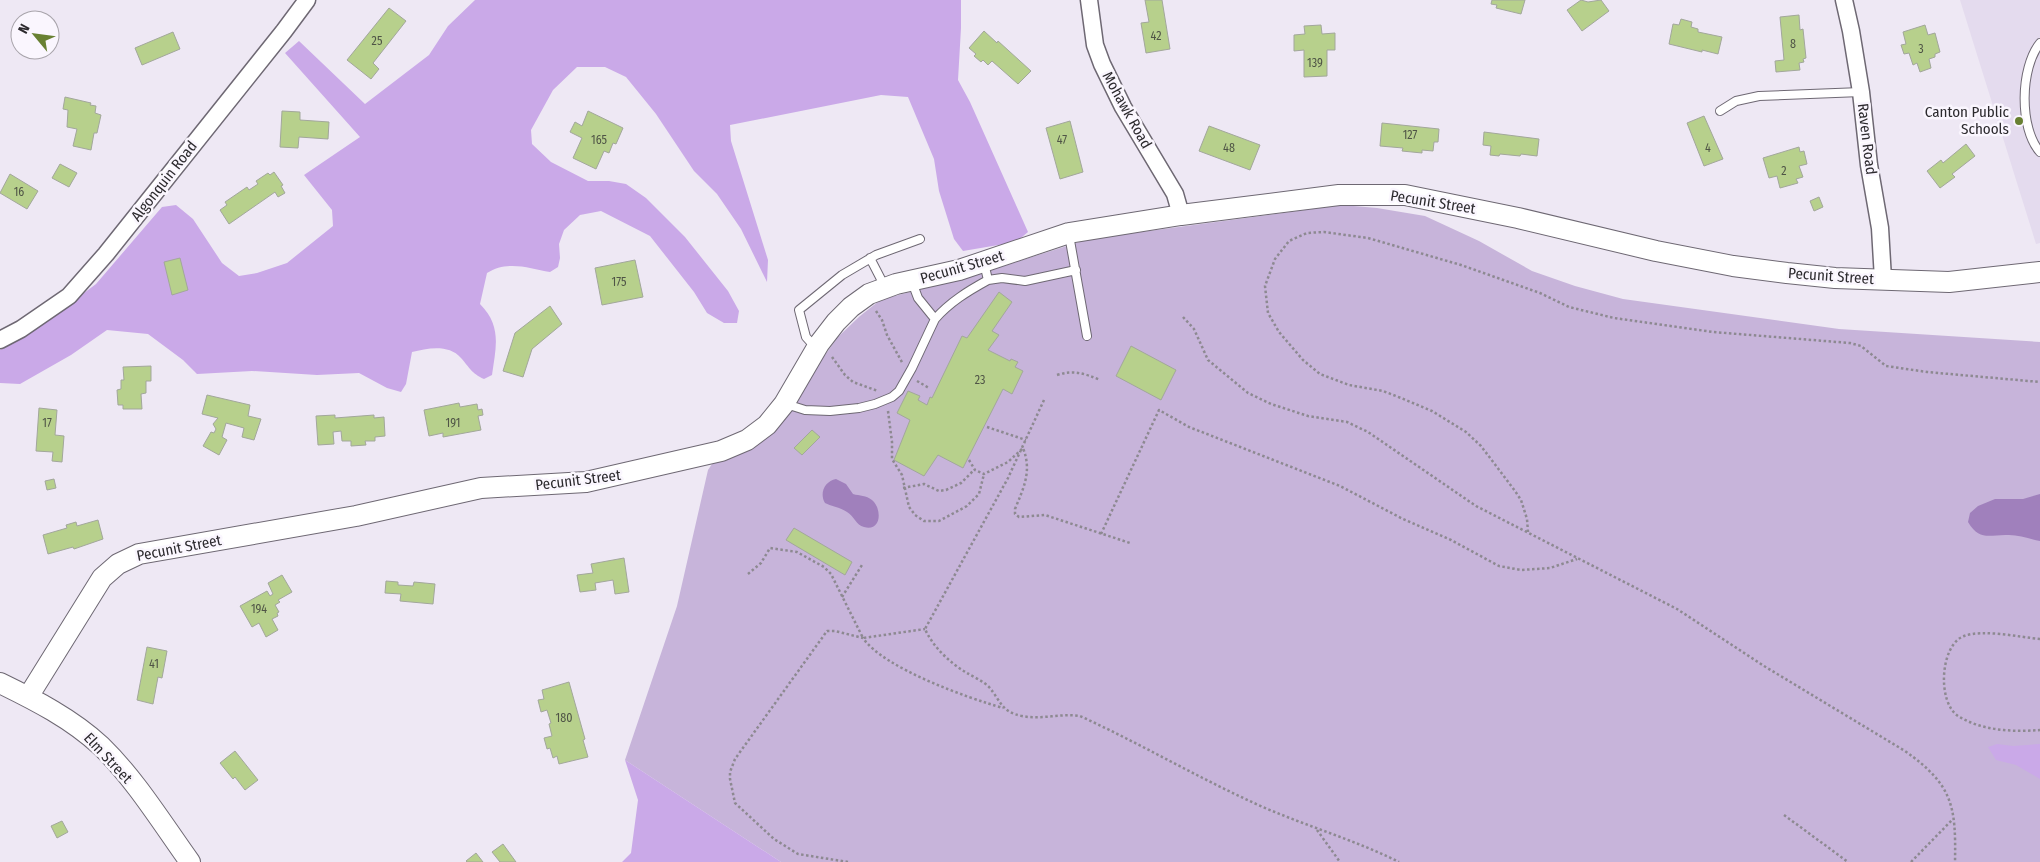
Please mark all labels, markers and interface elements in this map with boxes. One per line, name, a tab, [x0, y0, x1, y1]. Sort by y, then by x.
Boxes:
north arrow	[10, 10, 60, 60]
text: N	[15, 21, 34, 37]
house number: 42	[1151, 29, 1161, 43]
house number: 25	[372, 34, 383, 48]
house number: 8	[1790, 37, 1796, 51]
house number: 3	[1918, 42, 1924, 56]
house number: 139	[1307, 56, 1323, 70]
street label: Mohawk Road	[1098, 68, 1156, 152]
street label: Raven Road	[1854, 102, 1880, 176]
place label: Canton Public Schools	[1925, 103, 2010, 138]
marker: Canton Public Schools	[2013, 115, 2025, 127]
house number: 127	[1403, 128, 1418, 142]
house number: 165	[591, 133, 608, 147]
house number: 47	[1057, 133, 1067, 147]
street label: Algonquin Road	[127, 137, 201, 225]
house number: 48	[1223, 141, 1235, 155]
house number: 4	[1705, 141, 1711, 155]
house number: 2	[1781, 164, 1787, 178]
house number: 16	[14, 185, 24, 199]
street label: Pecunit Street	[1389, 186, 1477, 218]
street label: Pecunit Street	[918, 246, 1006, 287]
street label: Pecunit Street	[1788, 264, 1875, 288]
house number: 175	[612, 275, 627, 289]
house number: 23	[975, 373, 985, 387]
house number: 17	[42, 416, 52, 430]
house number: 191	[446, 416, 461, 430]
street label: Pecunit Street	[534, 466, 622, 494]
street label: Pecunit Street	[135, 531, 223, 565]
house number: 194	[251, 602, 267, 616]
house number: 41	[149, 657, 159, 671]
house number: 180	[556, 711, 572, 725]
street label: Elm Street	[80, 729, 136, 787]

